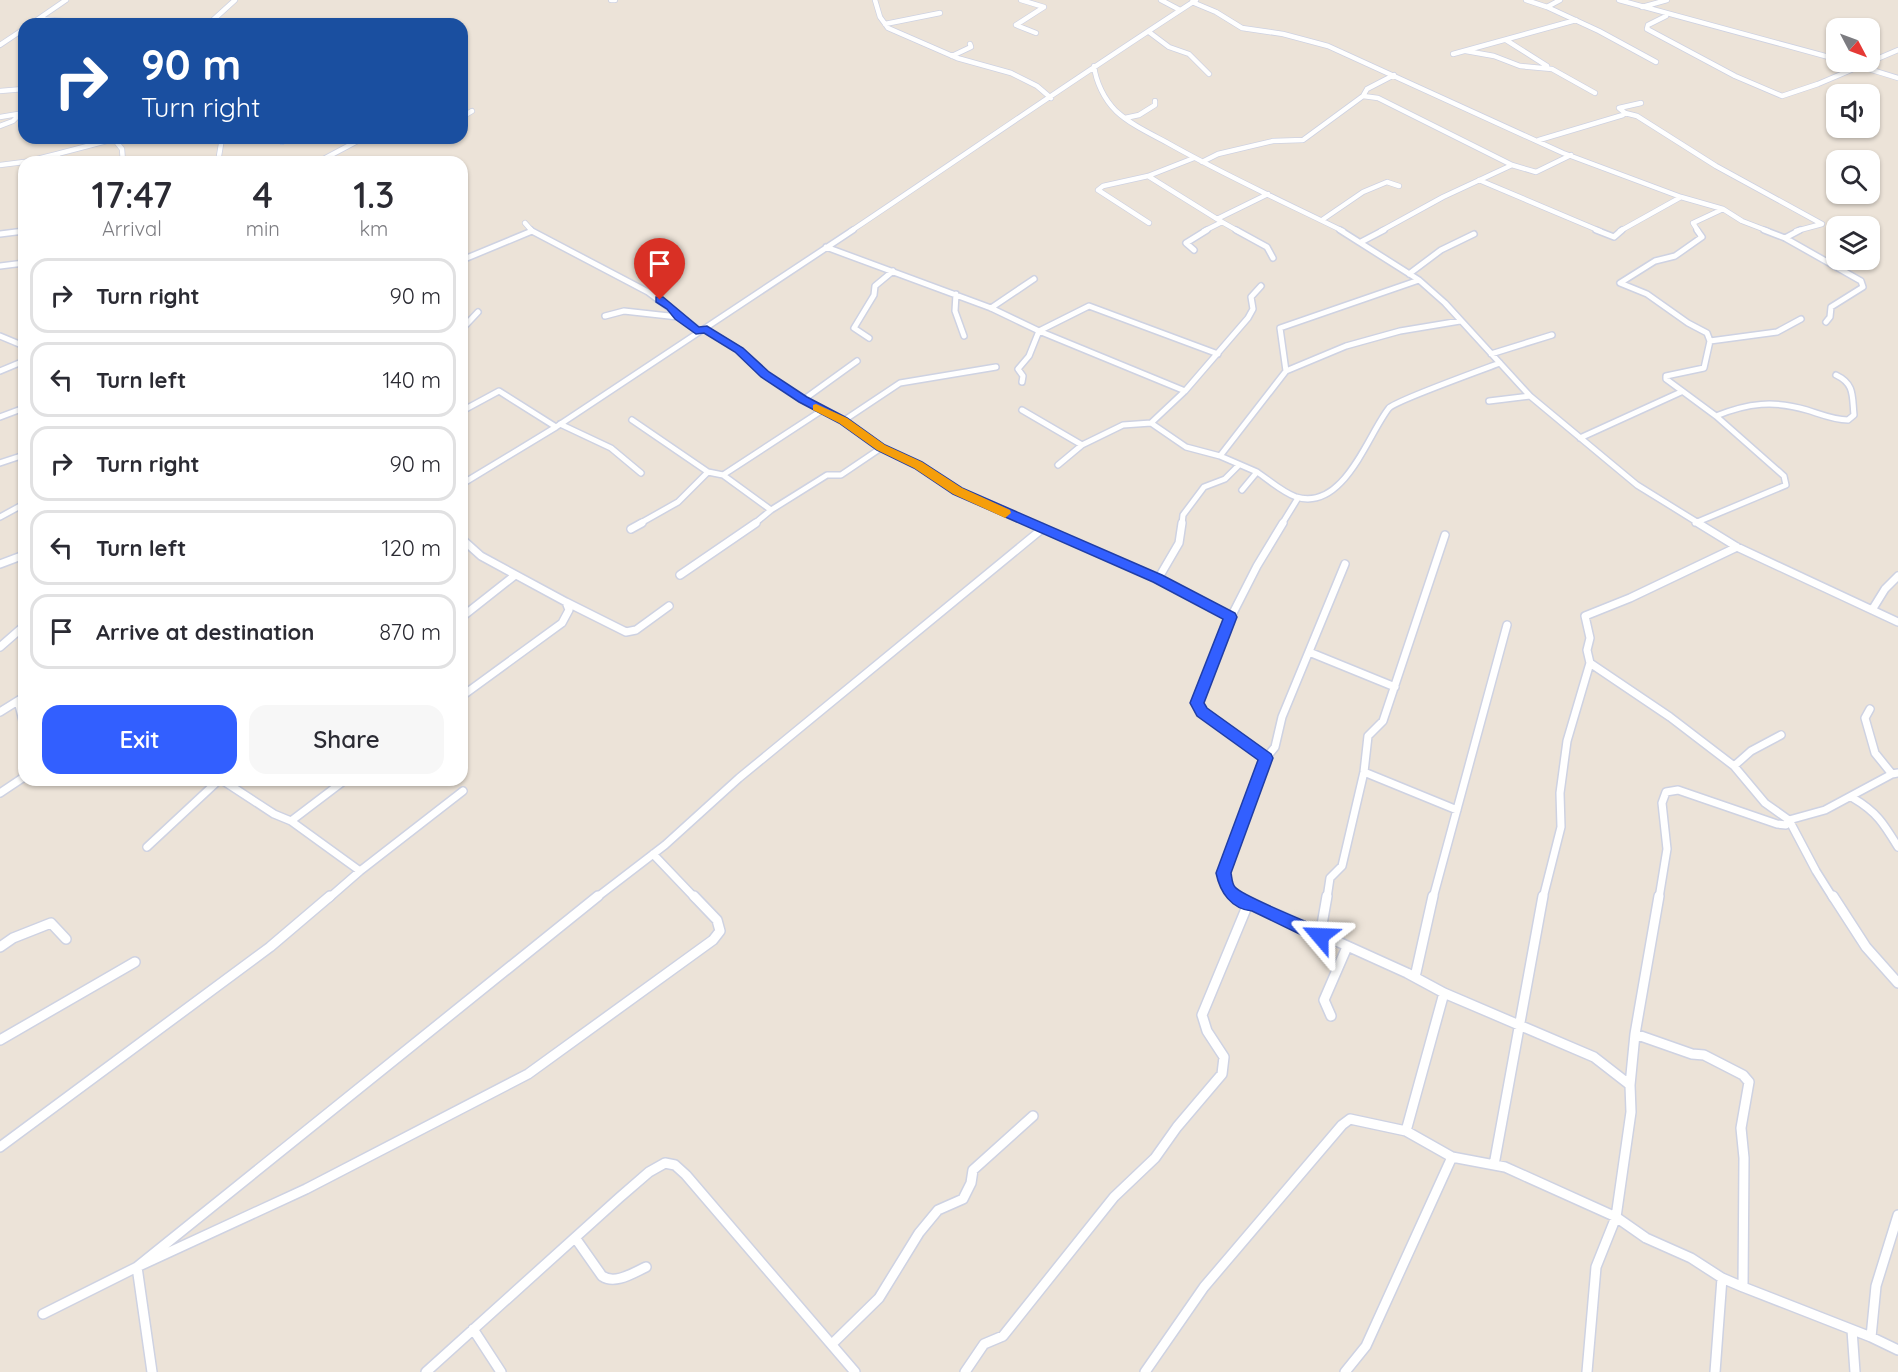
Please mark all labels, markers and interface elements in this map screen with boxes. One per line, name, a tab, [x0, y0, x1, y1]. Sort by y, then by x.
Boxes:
north arrow	[1826, 18, 1880, 72]
map controls	[1826, 18, 1880, 270]
text: 90 m	[141, 38, 241, 91]
icon: right	[42, 42, 120, 120]
button: sound	[1826, 84, 1880, 138]
text: Turn right	[141, 90, 260, 124]
button: search	[1826, 150, 1880, 204]
text: 17:47	[92, 172, 172, 217]
text: 4	[252, 172, 273, 217]
text: 1.3	[353, 172, 394, 217]
text: Arrival	[102, 216, 162, 241]
text: min	[246, 216, 280, 241]
text: km	[359, 216, 388, 241]
button: layers	[1826, 216, 1880, 270]
pin	[634, 238, 685, 300]
icon: arrive	[643, 247, 676, 280]
icon: right	[45, 279, 78, 312]
text: Turn right	[96, 282, 200, 310]
text: 90 m	[390, 282, 441, 310]
icon: left	[45, 363, 78, 396]
text: Turn left	[96, 366, 186, 394]
text: 140 m	[382, 366, 441, 394]
icon: right	[45, 447, 78, 480]
text: Turn right	[96, 450, 200, 478]
text: 90 m	[390, 450, 441, 478]
icon: left	[45, 531, 78, 564]
text: Turn left	[96, 534, 186, 562]
text: 120 m	[382, 534, 441, 562]
icon: arrive	[45, 615, 78, 648]
text: Arrive at destination	[96, 618, 314, 646]
text: 870 m	[379, 618, 441, 646]
button: Exit	[42, 705, 237, 774]
button: Share	[249, 705, 444, 774]
position arrow	[1288, 904, 1352, 968]

